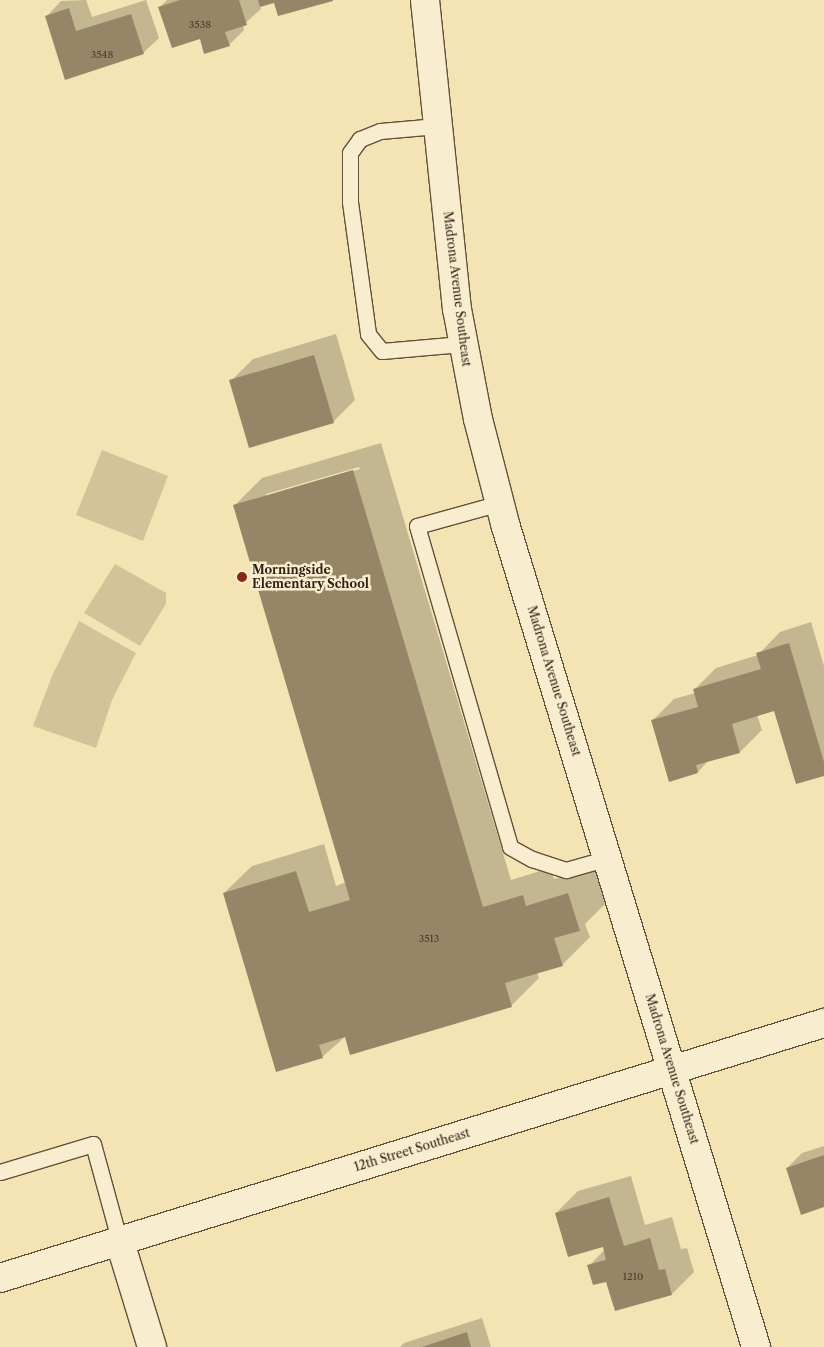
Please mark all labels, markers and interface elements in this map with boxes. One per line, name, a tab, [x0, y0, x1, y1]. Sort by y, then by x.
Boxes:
house number: 3538	[189, 19, 211, 31]
house number: 3548	[91, 49, 113, 61]
street label: Madrona Avenue Southeast	[440, 210, 474, 368]
place label: Morningside Elementary School	[252, 563, 369, 591]
marker: Morningside Elementary School	[236, 571, 248, 583]
street label: Madrona Avenue Southeast	[524, 604, 584, 758]
house number: 3513	[419, 933, 439, 945]
street label: Madrona Avenue Southeast	[642, 992, 702, 1146]
street label: 12th Street Southeast	[352, 1126, 472, 1174]
house number: 1210	[623, 1271, 643, 1283]

